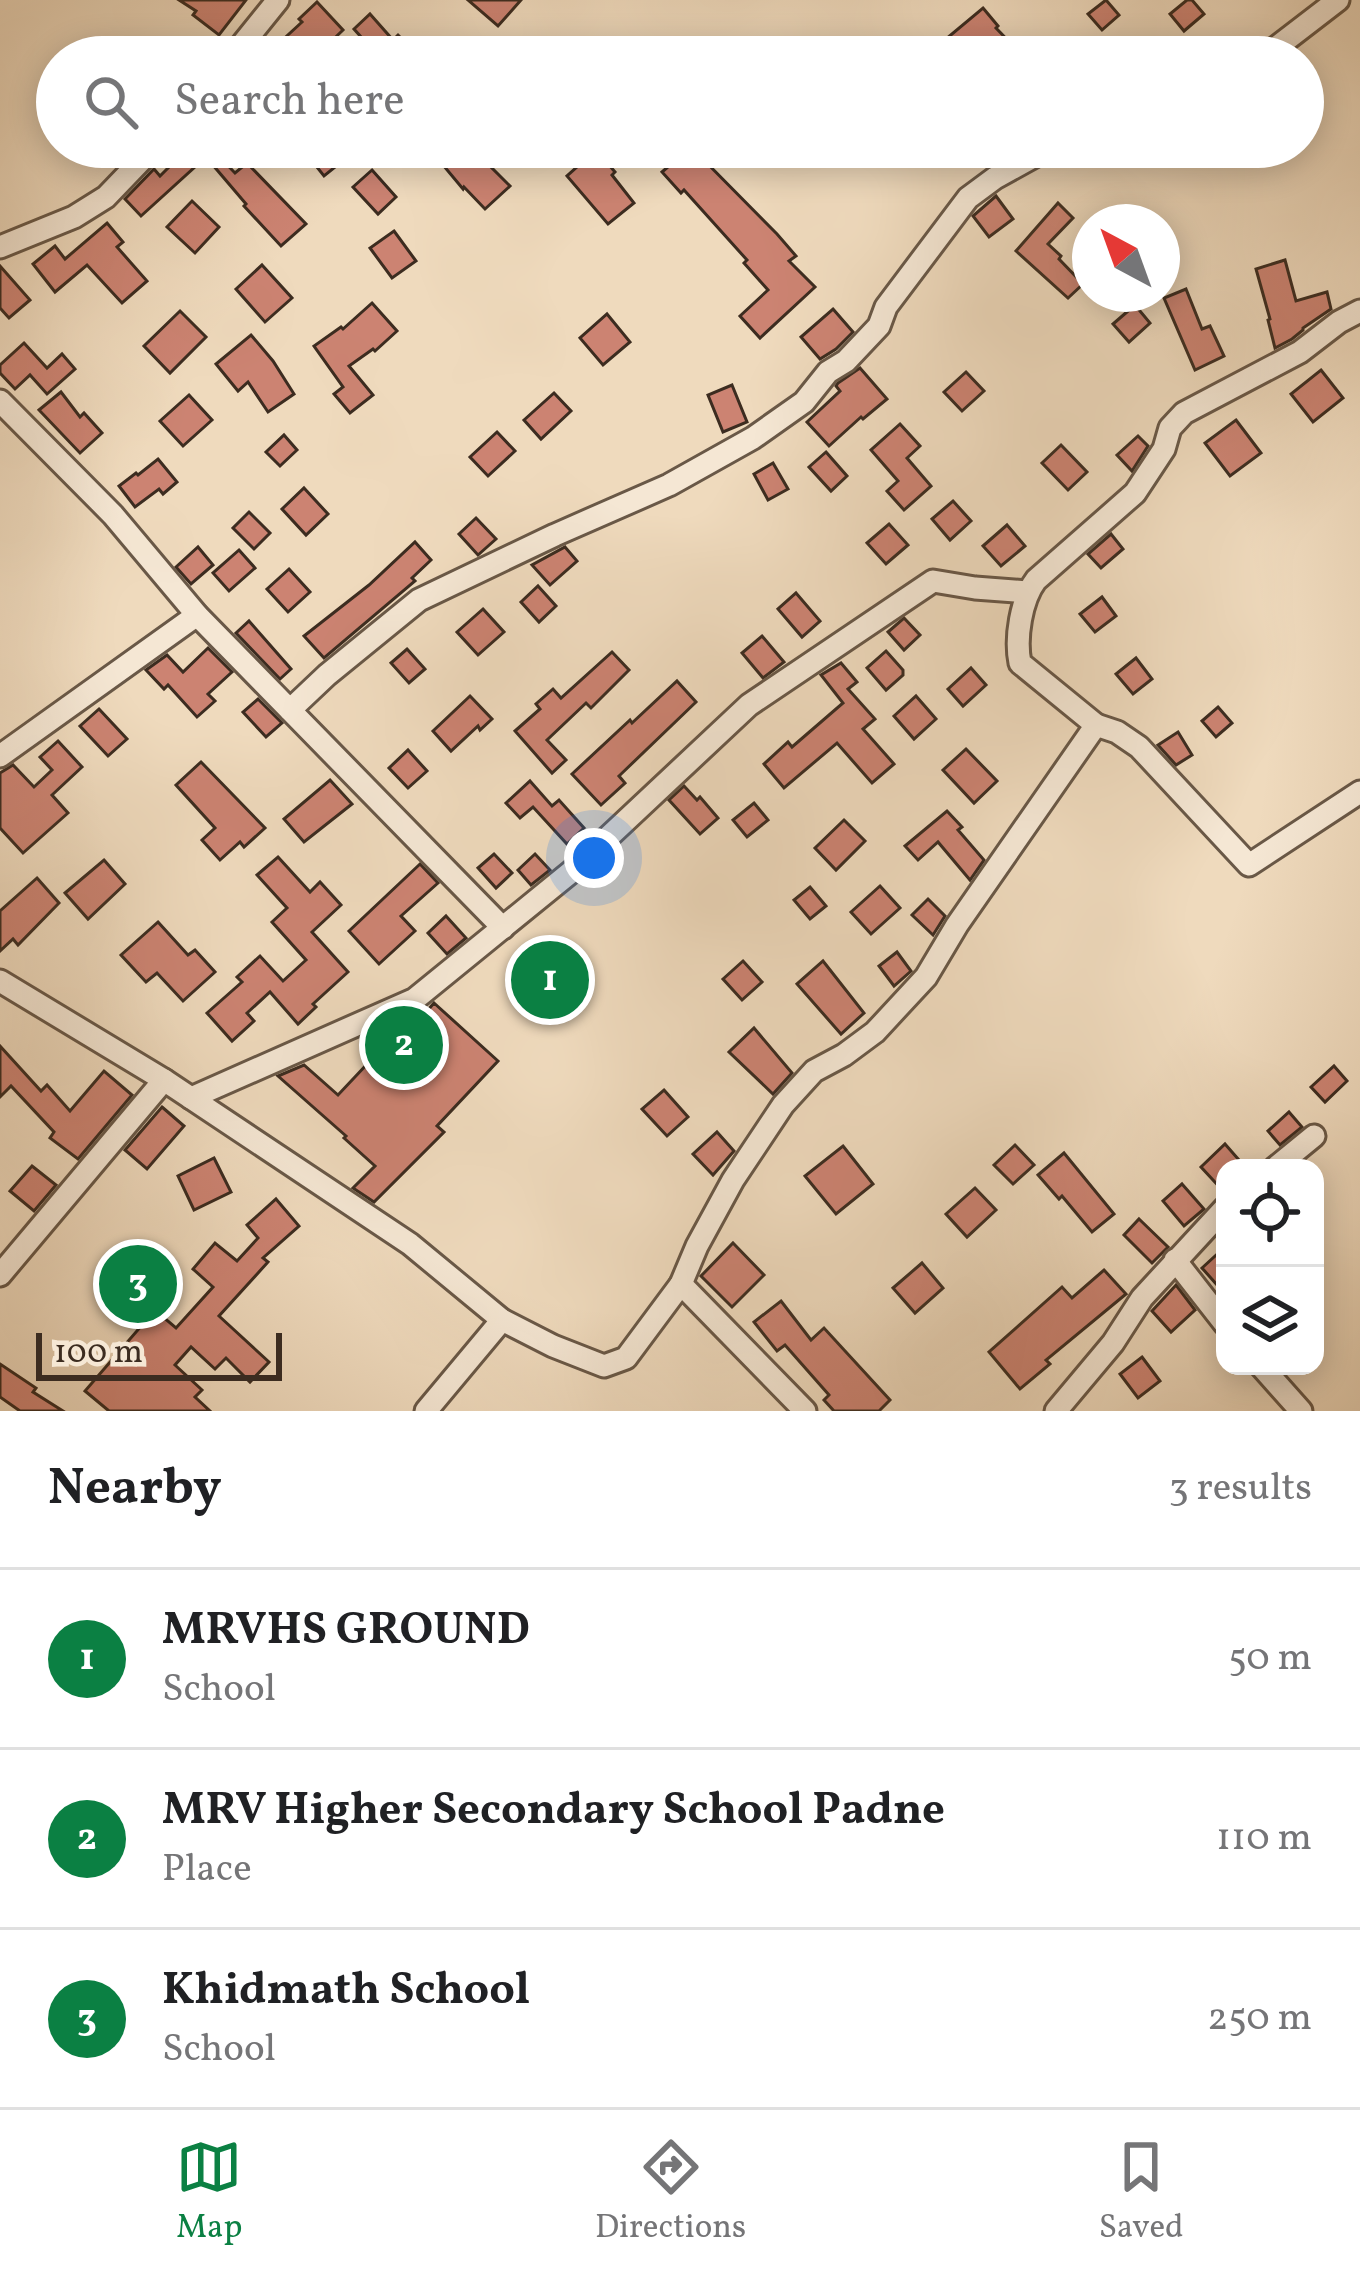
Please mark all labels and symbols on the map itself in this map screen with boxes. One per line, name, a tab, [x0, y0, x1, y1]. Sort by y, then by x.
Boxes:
north arrow	[1072, 204, 1180, 312]
your location	[564, 828, 624, 888]
pin: 1	[511, 935, 589, 1025]
pin: 2	[365, 1000, 443, 1090]
pin: 3	[99, 1239, 177, 1329]
scale bar	[36, 1327, 282, 1380]

